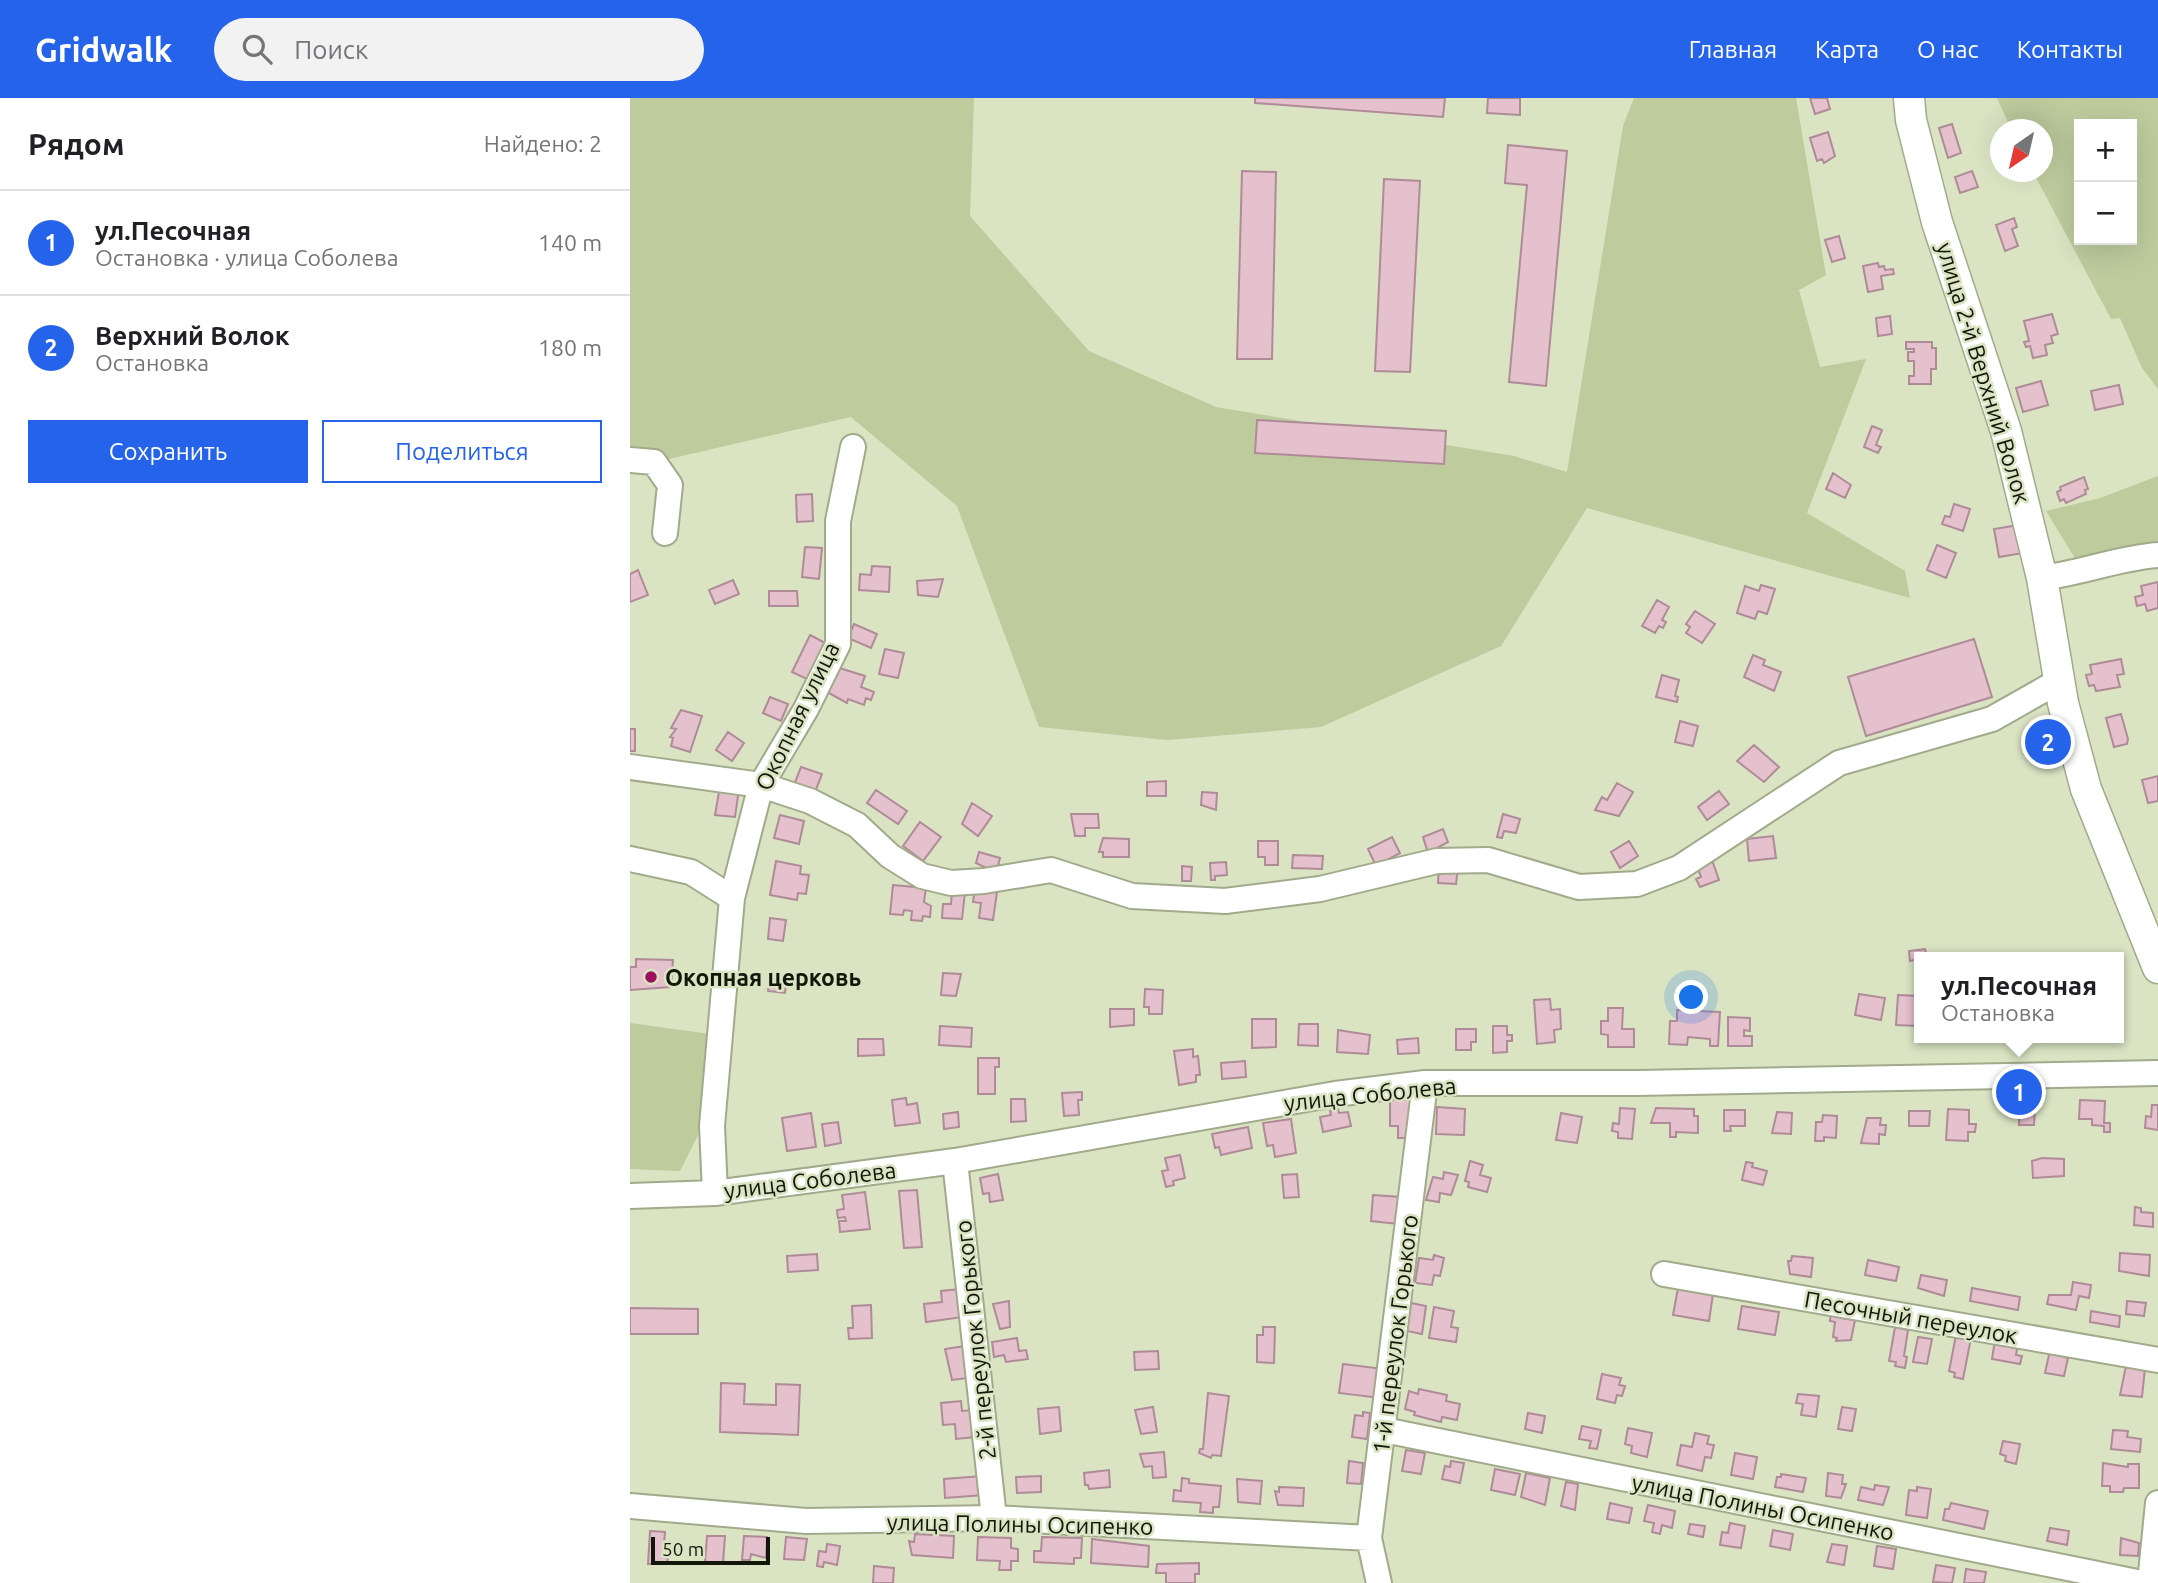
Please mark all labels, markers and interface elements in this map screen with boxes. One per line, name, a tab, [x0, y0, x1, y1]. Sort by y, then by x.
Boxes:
search box	[214, 18, 704, 81]
icon: search	[238, 30, 276, 68]
text: Gridwalk	[35, 31, 172, 68]
text: Поиск	[294, 35, 368, 64]
text: Главная	[1689, 36, 1777, 63]
text: Карта	[1815, 36, 1879, 63]
text: О нас	[1917, 36, 1979, 63]
text: Контакты	[2017, 36, 2123, 63]
north arrow	[1990, 119, 2053, 182]
map controls	[2074, 119, 2137, 245]
button: +	[2074, 119, 2137, 182]
text: Рядом	[28, 127, 124, 161]
text: Найдено: 2	[484, 131, 602, 156]
button: −	[2074, 182, 2137, 245]
text: ул.Песочная	[95, 216, 251, 245]
text: 1	[45, 230, 57, 255]
text: 140 m	[538, 230, 602, 255]
street label: улица 2-й Верхний Волок	[1932, 239, 2036, 507]
text: Остановка · улица Соболева	[95, 245, 399, 270]
text: Верхний Волок	[95, 321, 290, 350]
text: 2	[45, 335, 57, 360]
text: 180 m	[538, 335, 602, 360]
text: Остановка	[95, 350, 209, 375]
button: Сохранить	[28, 420, 308, 483]
button: Поделиться	[322, 420, 602, 483]
street label: Окопная улица	[750, 638, 844, 794]
pin: 2	[2025, 716, 2071, 768]
popup	[1914, 952, 2124, 1043]
place label: Окопная церковь	[665, 965, 861, 990]
marker: Окопная церковь	[643, 969, 659, 985]
text: ул.Песочная	[1941, 971, 2097, 1000]
your location	[1674, 980, 1708, 1014]
text: Остановка	[1941, 1000, 2055, 1025]
pin: 1	[1996, 1066, 2042, 1118]
street label: улица Соболева	[1283, 1073, 1457, 1115]
street label: улица Соболева	[722, 1157, 898, 1203]
street label: 1-й переулок Горького	[1368, 1213, 1422, 1455]
street label: 2-й переулок Горького	[950, 1219, 1000, 1461]
street label: Песочный переулок	[1803, 1286, 2019, 1348]
street label: улица Полины Осипенко	[1630, 1469, 1896, 1545]
street label: улица Полины Осипенко	[886, 1509, 1154, 1539]
scale bar	[651, 1534, 770, 1566]
text: 50 m	[662, 1538, 704, 1560]

